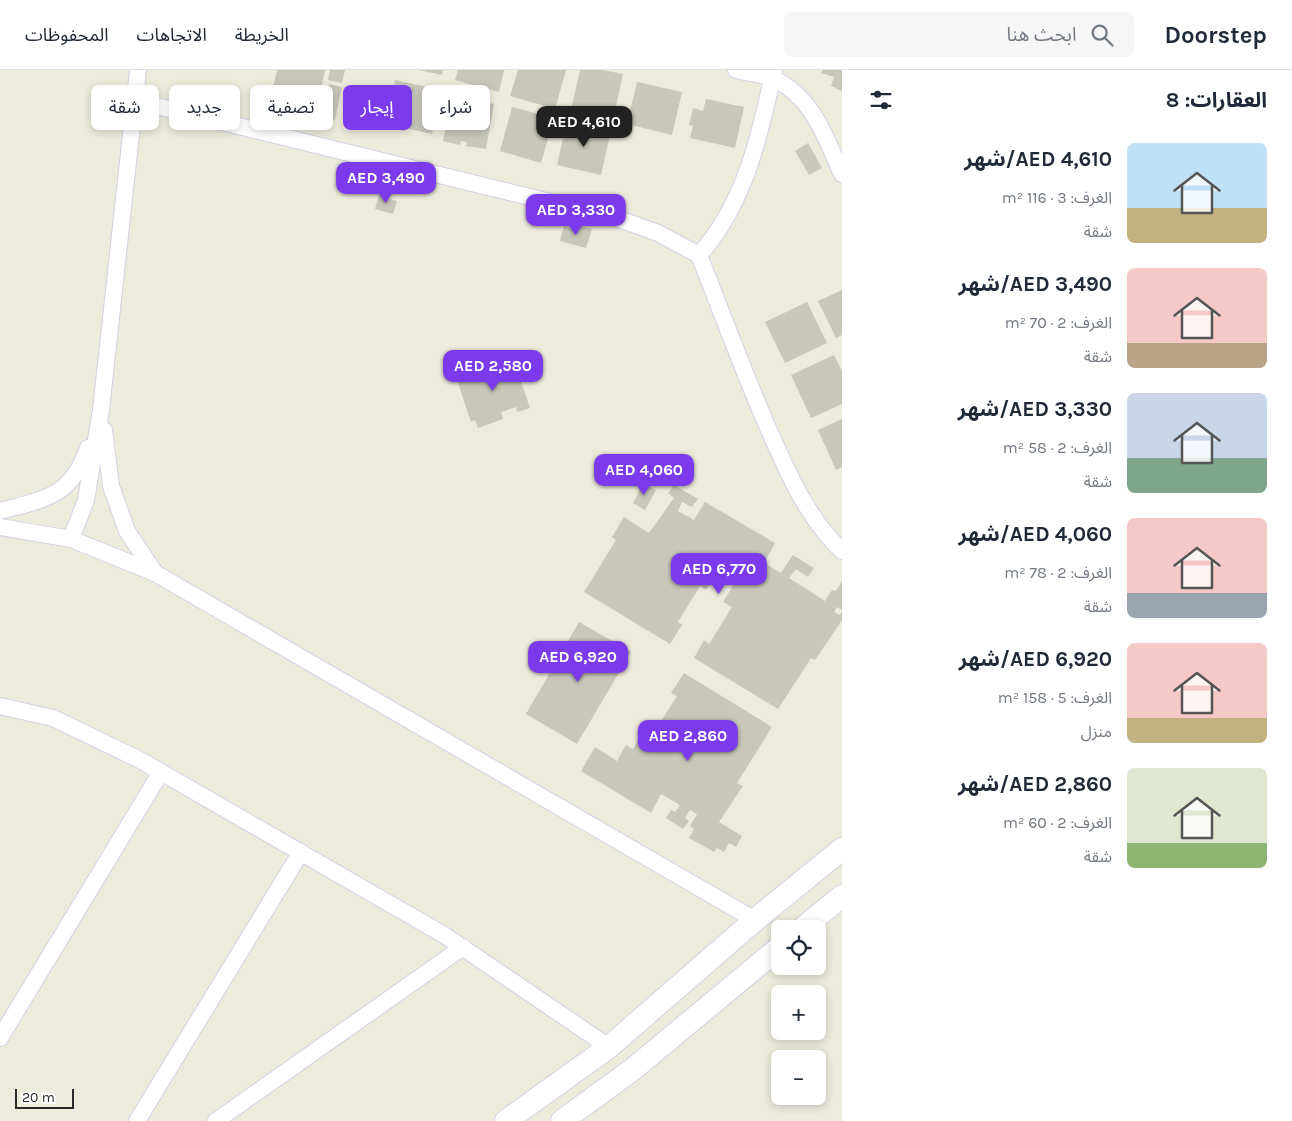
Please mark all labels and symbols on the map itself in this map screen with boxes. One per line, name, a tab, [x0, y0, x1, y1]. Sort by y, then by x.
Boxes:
pin: AED 4,610	[527, 106, 641, 148]
pin: AED 3,490	[329, 162, 443, 204]
pin: AED 3,330	[519, 194, 633, 236]
pin: AED 2,580	[436, 350, 550, 392]
pin: AED 4,060	[587, 454, 701, 496]
pin: AED 6,770	[662, 552, 776, 595]
pin: AED 6,920	[521, 640, 635, 683]
pin: AED 2,860	[631, 720, 745, 762]
scale bar	[15, 1086, 74, 1109]

